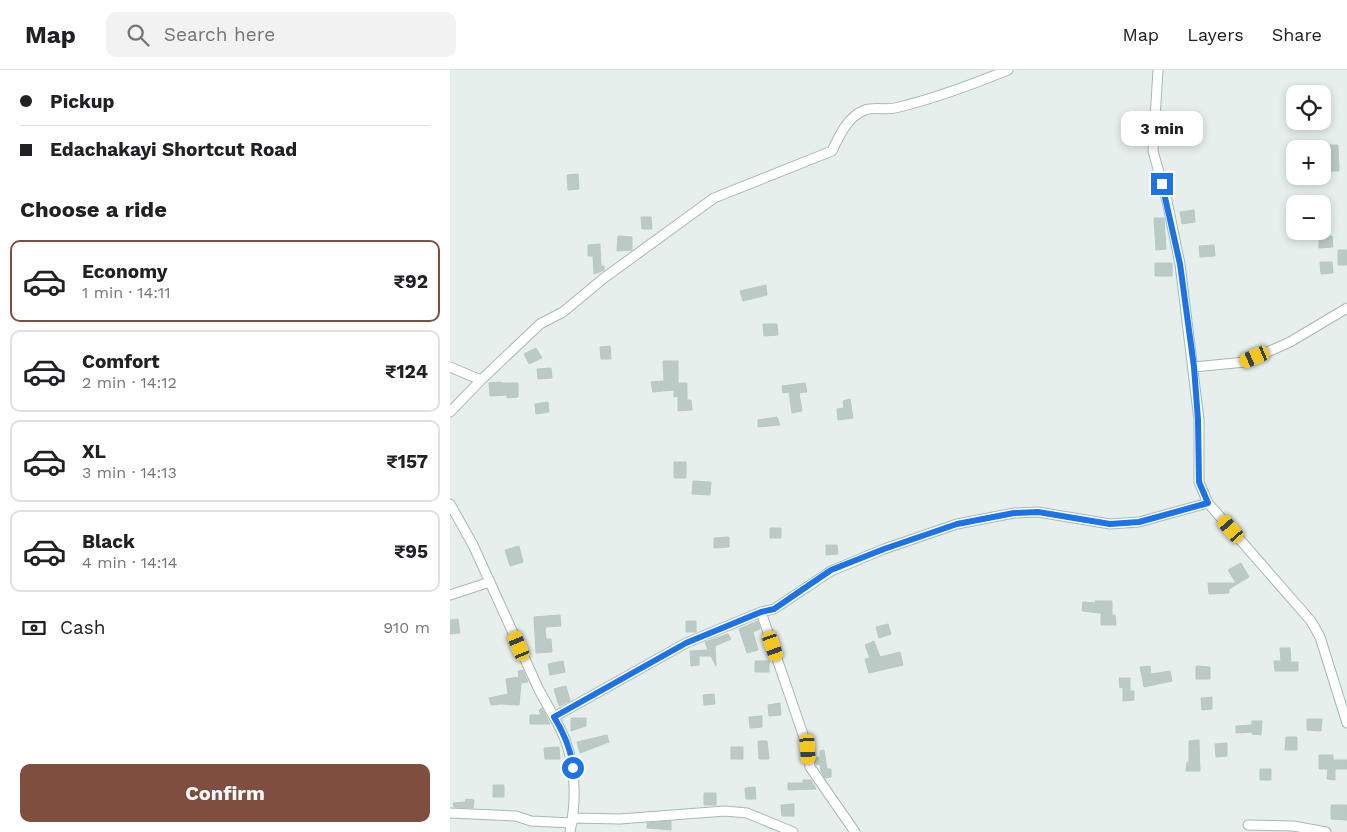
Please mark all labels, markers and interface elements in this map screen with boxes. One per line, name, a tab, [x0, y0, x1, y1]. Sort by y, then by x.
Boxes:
search box	[106, 12, 456, 57]
text: Map	[25, 21, 76, 49]
icon: search	[124, 21, 152, 49]
text: Search here	[164, 23, 275, 46]
text: Map	[1122, 24, 1159, 45]
text: Layers	[1187, 24, 1244, 45]
text: Share	[1272, 24, 1322, 45]
map controls	[1286, 85, 1331, 240]
button: locate	[1286, 85, 1331, 130]
text: Pickup	[50, 90, 114, 113]
callout: 3 min	[1121, 112, 1203, 146]
text: 3 min	[1140, 119, 1184, 138]
text: Edachakayi Shortcut Road	[50, 138, 297, 161]
button: +	[1286, 140, 1331, 185]
route end	[1151, 173, 1173, 195]
button: −	[1286, 195, 1331, 240]
text: Choose a ride	[20, 197, 167, 222]
icon: car	[22, 259, 67, 304]
text: Economy	[82, 260, 167, 283]
text: ₹92	[394, 270, 428, 293]
text: 1 min · 14:11	[82, 283, 171, 302]
car	[1238, 344, 1271, 370]
icon: car	[22, 349, 67, 394]
text: Comfort	[82, 350, 160, 373]
text: ₹124	[385, 360, 428, 383]
text: 2 min · 14:12	[82, 373, 177, 392]
icon: car	[22, 439, 67, 484]
text: XL	[82, 440, 106, 463]
text: ₹157	[386, 450, 428, 473]
text: 3 min · 14:13	[82, 463, 177, 482]
car	[1215, 513, 1246, 545]
icon: car	[22, 529, 67, 574]
text: Black	[82, 530, 135, 553]
text: ₹95	[394, 540, 428, 563]
text: 4 min · 14:14	[82, 553, 178, 572]
icon: cash	[20, 614, 48, 642]
text: Cash	[60, 616, 106, 639]
text: 910 m	[383, 618, 430, 637]
car	[506, 629, 531, 663]
car	[761, 629, 784, 663]
car	[799, 734, 816, 764]
route start	[562, 757, 584, 779]
button: Confirm	[20, 764, 430, 822]

